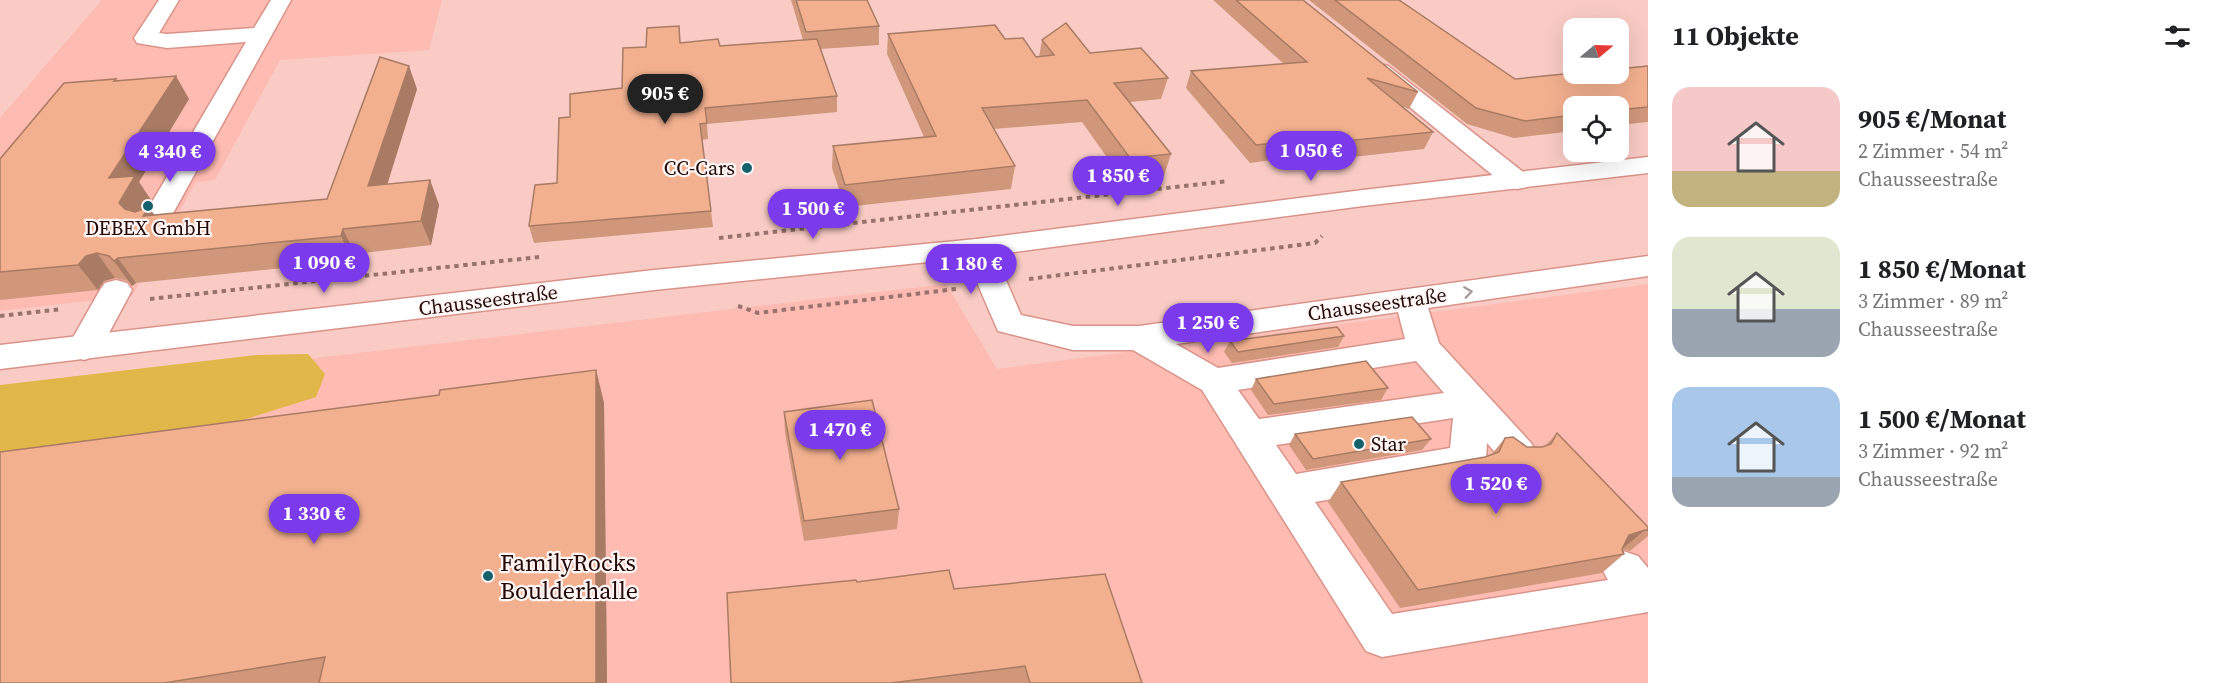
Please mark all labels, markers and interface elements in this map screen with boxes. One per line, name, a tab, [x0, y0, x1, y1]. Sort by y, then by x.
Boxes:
north arrow	[1563, 18, 1629, 84]
map controls	[1563, 18, 1629, 162]
text: 11 Objekte	[1672, 18, 1799, 54]
icon: filters	[2161, 20, 2194, 53]
pin: 905 €	[623, 74, 707, 125]
text: 905 €	[641, 79, 689, 107]
button: locate	[1563, 96, 1629, 162]
text: 905 €/Monat	[1858, 101, 2006, 137]
icon: home	[1720, 111, 1792, 183]
pin: 1 050 €	[1256, 131, 1366, 182]
pin: 4 340 €	[115, 132, 225, 183]
text: 1 050 €	[1280, 136, 1342, 164]
text: 4 340 €	[139, 137, 201, 165]
text: 2 Zimmer · 54 m²	[1858, 137, 2008, 165]
place label: CC-Cars	[664, 154, 735, 182]
pin: 1 850 €	[1063, 156, 1173, 207]
marker: CC-Cars	[740, 161, 754, 175]
text: 1 850 €	[1087, 161, 1149, 189]
text: Chausseestraße	[1858, 165, 1998, 193]
pin: 1 500 €	[758, 189, 868, 240]
text: 1 500 €	[782, 194, 844, 222]
marker: DEBEX GmbH	[141, 199, 155, 213]
place label: DEBEX GmbH	[85, 214, 211, 242]
pin: 1 090 €	[269, 243, 379, 294]
pin: 1 180 €	[916, 244, 1026, 295]
text: 1 090 €	[293, 248, 355, 276]
text: 1 180 €	[940, 249, 1002, 277]
text: 1 850 €/Monat	[1858, 251, 2026, 287]
icon: home	[1720, 261, 1792, 333]
street label: Chausseestraße	[417, 278, 559, 322]
street label: Chausseestraße	[1306, 280, 1448, 328]
one-way arrow	[1463, 286, 1472, 298]
text: 3 Zimmer · 89 m²	[1858, 287, 2008, 315]
pin: 1 250 €	[1153, 303, 1263, 354]
text: 1 250 €	[1177, 308, 1239, 336]
text: Chausseestraße	[1858, 315, 1998, 343]
text: 1 500 €/Monat	[1858, 401, 2026, 437]
pin: 1 470 €	[785, 410, 895, 461]
icon: home	[1720, 411, 1792, 483]
text: 1 470 €	[809, 415, 871, 443]
place label: Star	[1371, 430, 1407, 458]
marker: Star	[1352, 437, 1366, 451]
text: 3 Zimmer · 92 m²	[1858, 437, 2008, 465]
pin: 1 520 €	[1441, 464, 1551, 515]
text: Chausseestraße	[1858, 465, 1998, 493]
text: 1 520 €	[1465, 469, 1527, 497]
pin: 1 330 €	[259, 494, 369, 545]
text: 1 330 €	[283, 499, 345, 527]
place label: FamilyRocks Boulderhalle	[500, 546, 638, 607]
marker: FamilyRocks Boulderhalle	[481, 569, 495, 583]

